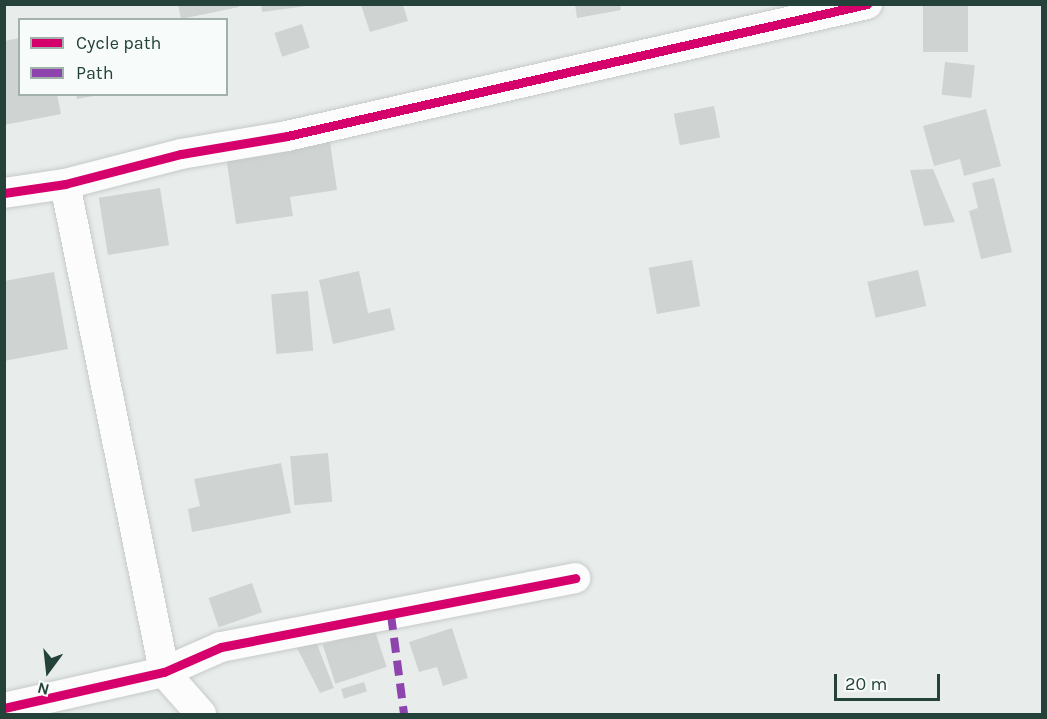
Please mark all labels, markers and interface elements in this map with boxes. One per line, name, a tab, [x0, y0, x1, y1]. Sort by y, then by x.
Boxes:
legend	[18, 18, 228, 96]
text: Cycle path	[76, 32, 161, 54]
text: Path	[76, 62, 114, 84]
north arrow	[18, 641, 78, 701]
scale bar	[837, 662, 944, 700]
text: 20 m	[845, 673, 887, 695]
text: N	[35, 678, 51, 700]

